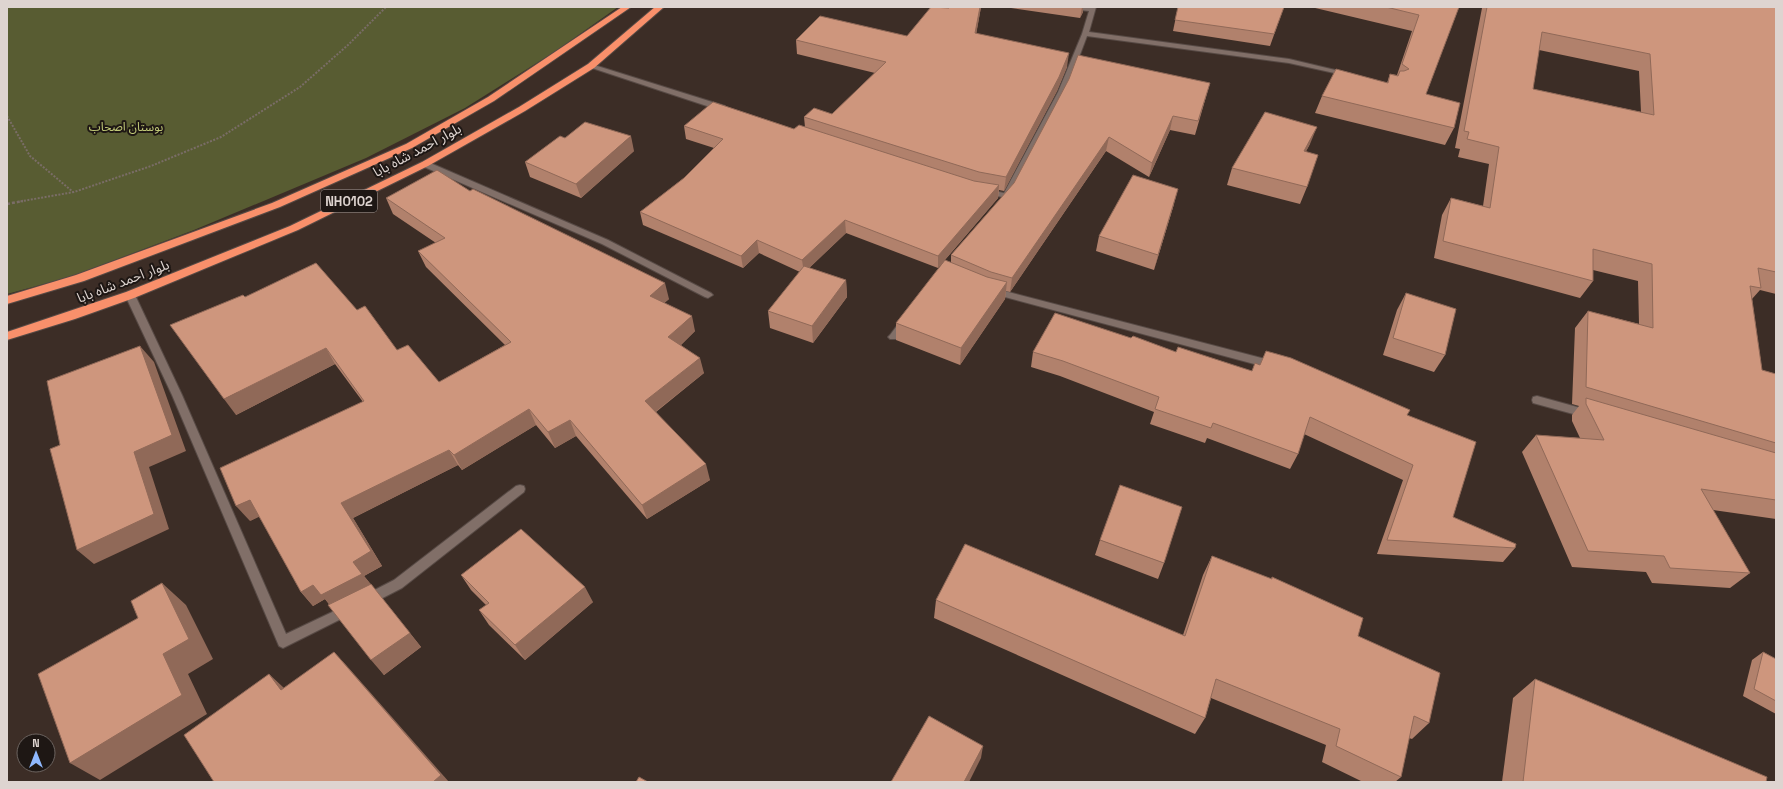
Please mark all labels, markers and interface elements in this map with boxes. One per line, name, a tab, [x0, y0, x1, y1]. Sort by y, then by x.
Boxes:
park label: بوستان اصحاب	[89, 119, 163, 135]
street label: بلوار احمد شاه بابا	[370, 119, 464, 181]
road number: NH0102	[321, 190, 377, 212]
street label: بلوار احمد شاه بابا	[74, 255, 172, 307]
north arrow	[16, 733, 56, 773]
text: N	[32, 736, 40, 750]

